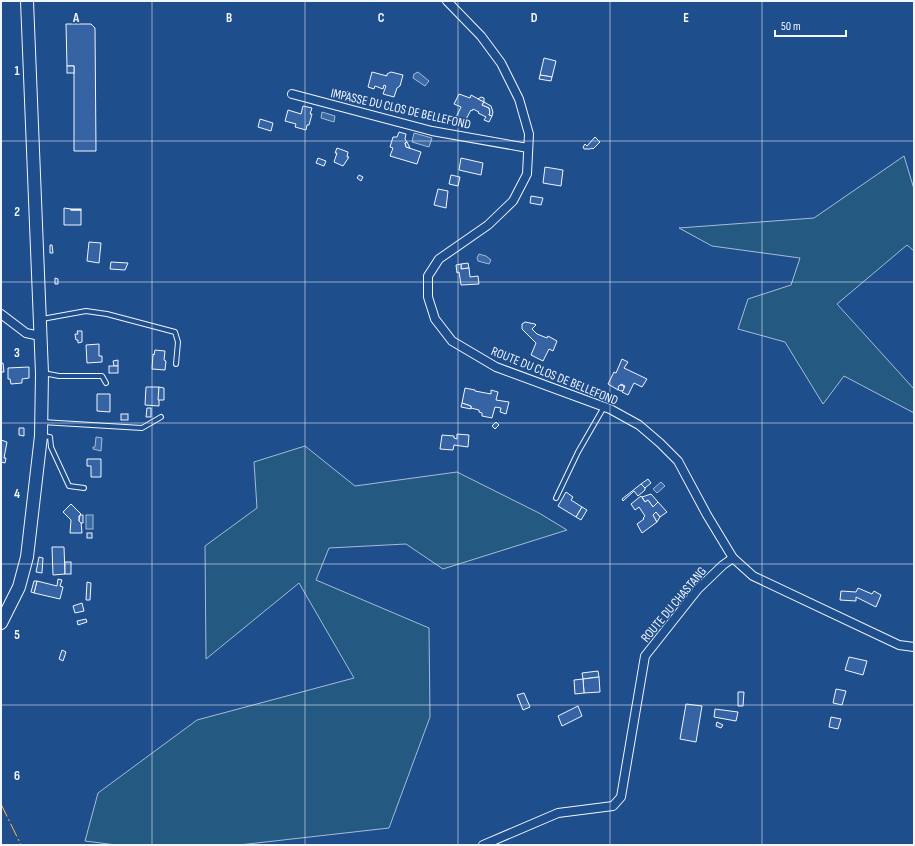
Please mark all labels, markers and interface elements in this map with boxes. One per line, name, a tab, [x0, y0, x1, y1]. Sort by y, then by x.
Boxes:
text: A	[72, 10, 80, 26]
text: B	[226, 10, 232, 26]
text: C	[378, 10, 385, 26]
text: D	[531, 10, 538, 26]
text: E	[683, 10, 689, 26]
scale bar	[775, 12, 846, 38]
text: 50 m	[781, 19, 801, 34]
text: 1	[14, 63, 20, 79]
street label: IMPASSE DU CLOS DE BELLEFOND	[329, 85, 472, 133]
text: 2	[14, 204, 20, 220]
street label: ROUTE DU CLOS DE BELLEFOND	[489, 343, 620, 409]
text: 3	[14, 345, 20, 361]
text: 4	[14, 486, 20, 502]
street label: ROUTE DU CHASTANG	[638, 564, 710, 646]
text: 5	[14, 627, 20, 643]
text: 6	[14, 768, 20, 784]

